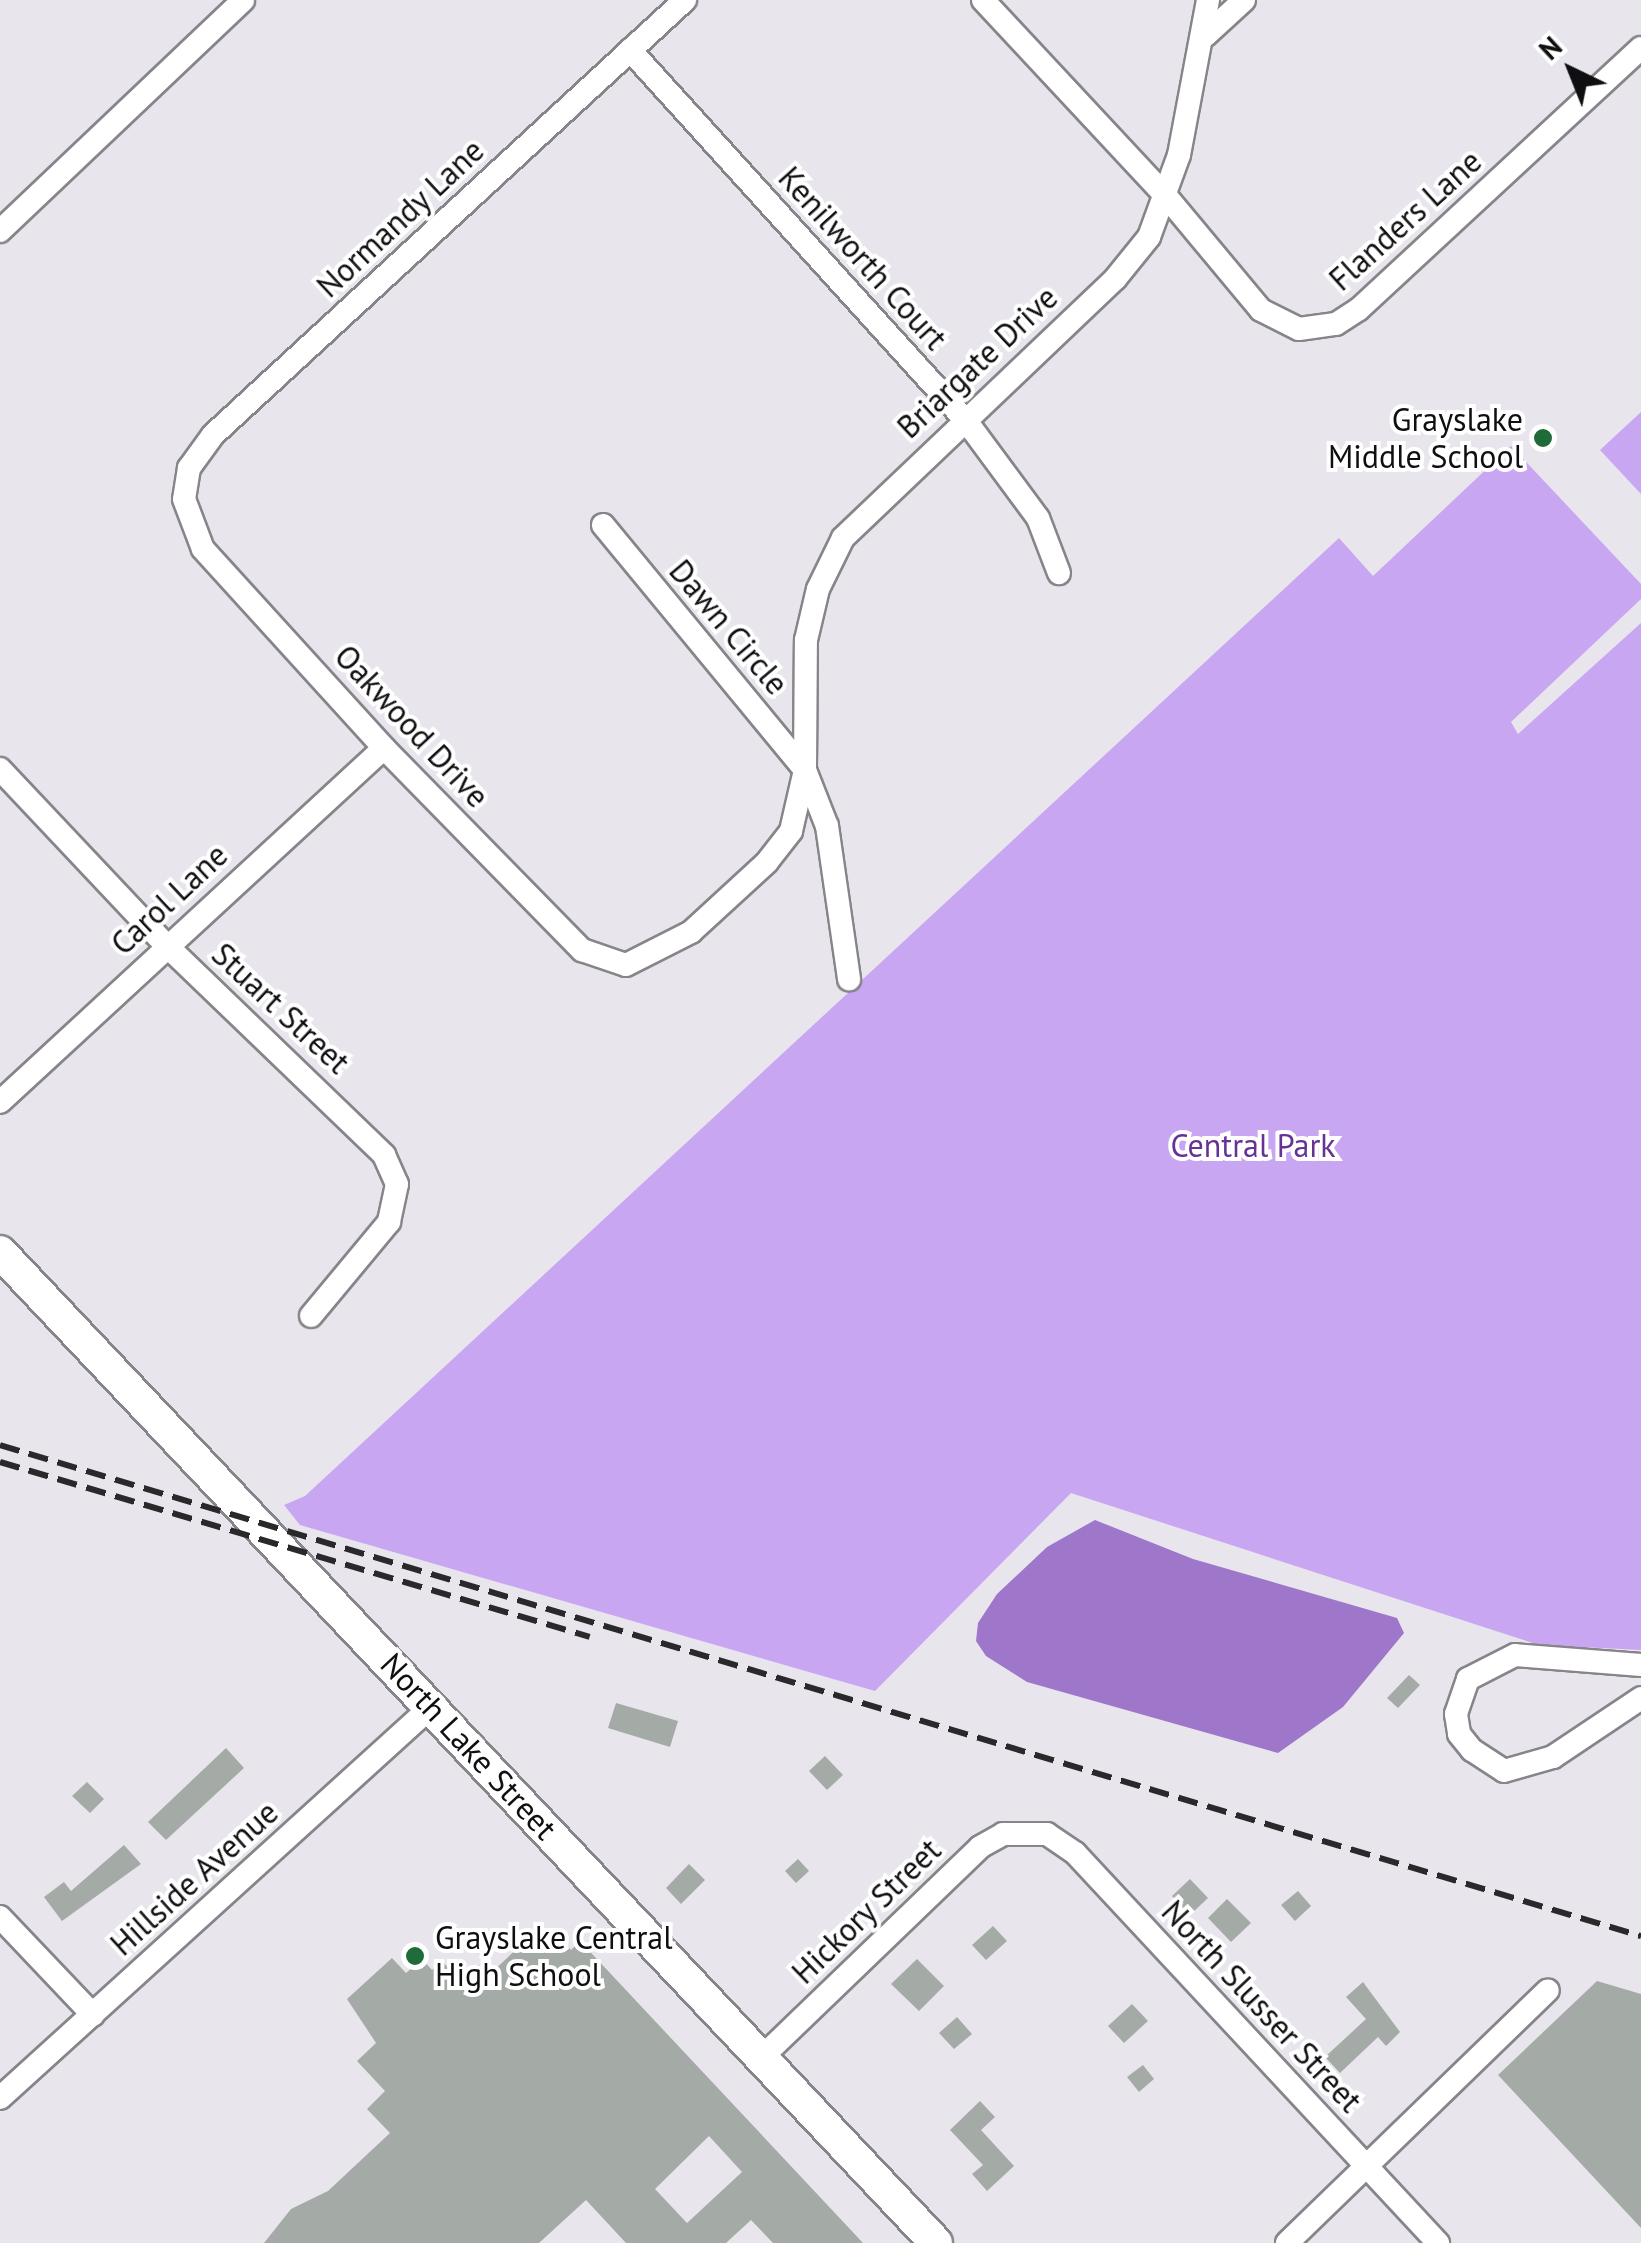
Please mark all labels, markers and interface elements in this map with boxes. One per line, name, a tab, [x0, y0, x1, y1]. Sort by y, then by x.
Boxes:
north arrow	[1521, 20, 1621, 120]
text: N	[1531, 28, 1570, 68]
street label: Normandy Lane	[308, 131, 492, 305]
street label: Flanders Lane	[1321, 142, 1489, 298]
street label: Kenilworth Court	[771, 159, 955, 357]
street label: Briargate Drive	[889, 278, 1065, 446]
place label: Grayslake Middle School	[1328, 401, 1523, 476]
marker: Grayslake Middle School	[1532, 427, 1554, 449]
street label: Dawn Circle	[662, 552, 796, 702]
street label: Oakwood Drive	[327, 637, 497, 815]
street label: Carol Lane	[103, 835, 235, 963]
street label: Stuart Street	[204, 935, 358, 1081]
park label: Central Park	[1170, 1126, 1336, 1164]
street label: North Lake Street	[373, 1645, 565, 1847]
street label: Hillside Avenue	[102, 1793, 286, 1963]
street label: Hickory Street	[783, 1830, 949, 1992]
street label: North Slusser Street	[1154, 1892, 1370, 2120]
place label: Grayslake Central High School	[435, 1919, 673, 1994]
marker: Grayslake Central High School	[404, 1945, 426, 1967]

